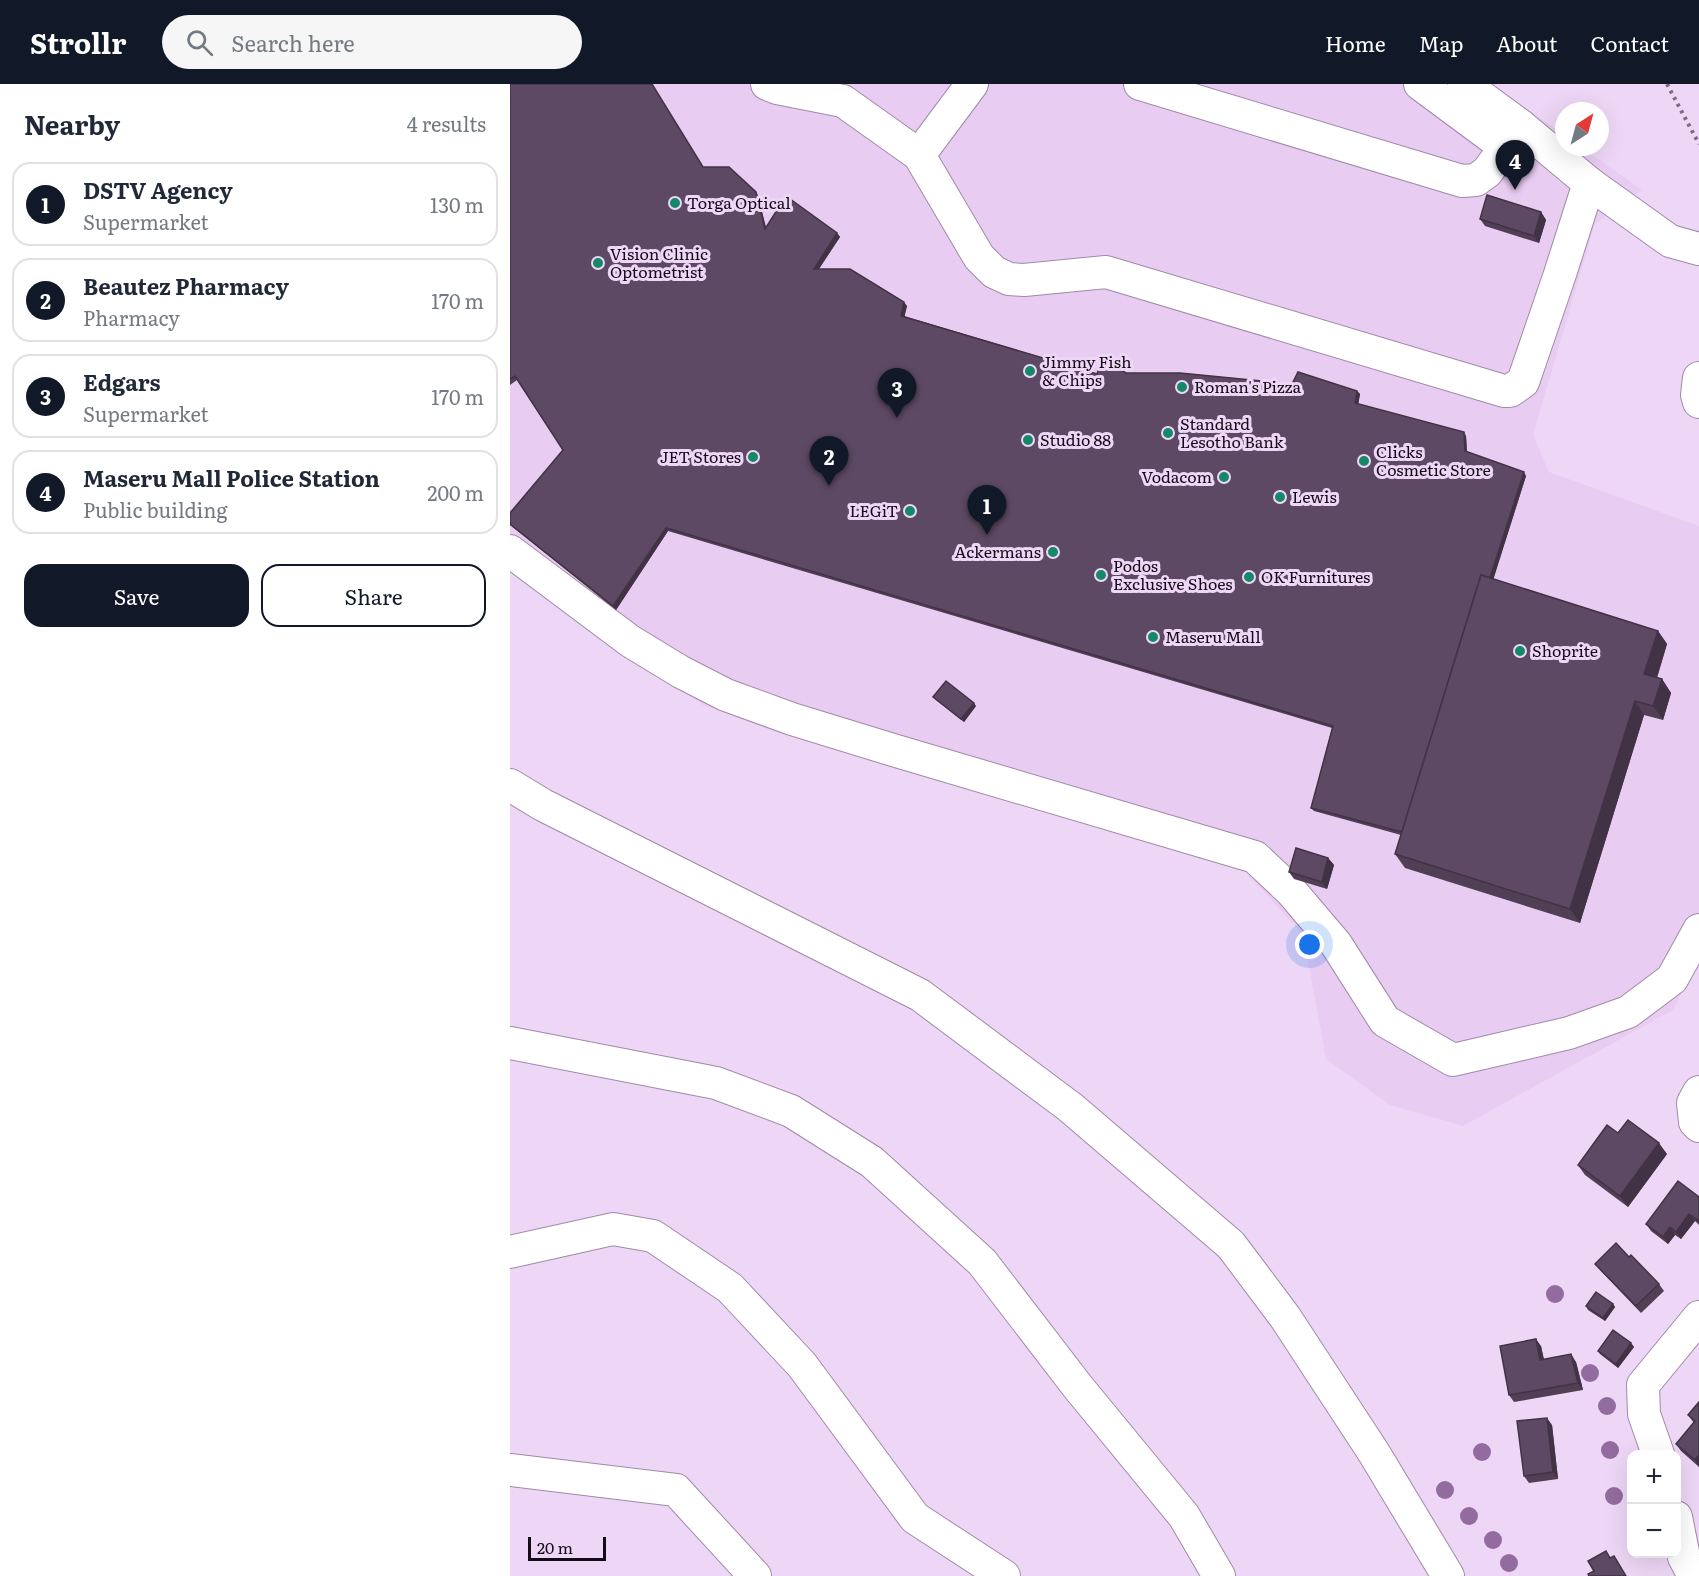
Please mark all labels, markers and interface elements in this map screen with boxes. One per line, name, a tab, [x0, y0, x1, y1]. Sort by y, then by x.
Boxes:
search box	[162, 15, 582, 69]
text: Strollr	[30, 21, 126, 63]
icon: search	[183, 26, 216, 59]
text: Search here	[231, 26, 355, 59]
text: Home	[1325, 27, 1386, 58]
text: Map	[1419, 27, 1463, 58]
text: About	[1496, 27, 1558, 58]
text: Contact	[1591, 27, 1669, 58]
north arrow	[1555, 102, 1609, 156]
text: Nearby	[24, 104, 120, 143]
text: 4 results	[407, 108, 486, 138]
pin: 4	[1496, 141, 1534, 190]
text: DSTV Agency	[83, 173, 233, 206]
text: 1	[41, 189, 50, 219]
text: 130 m	[430, 189, 484, 219]
place label: Torga Optical	[687, 190, 791, 214]
marker: Torga Optical	[668, 196, 682, 210]
text: Supermarket	[83, 206, 209, 236]
place label: Vision Clinic Optometrist	[610, 241, 708, 283]
marker: Vision Clinic Optometrist	[591, 256, 605, 270]
text: Beautez Pharmacy	[83, 269, 289, 302]
text: 2	[40, 285, 51, 315]
text: 170 m	[431, 285, 484, 315]
text: Pharmacy	[83, 302, 180, 332]
place label: Jimmy Fish & Chips	[1042, 349, 1132, 391]
marker: Jimmy Fish & Chips	[1023, 364, 1037, 378]
text: Edgars	[83, 365, 161, 398]
pin: 3	[878, 368, 916, 418]
place label: Roman's Pizza	[1194, 374, 1301, 398]
marker: Roman's Pizza	[1175, 380, 1189, 394]
text: 3	[40, 381, 51, 411]
text: 170 m	[431, 381, 484, 411]
text: Supermarket	[83, 398, 209, 428]
place label: Standard Lesotho Bank	[1180, 411, 1284, 453]
marker: Standard Lesotho Bank	[1161, 426, 1175, 440]
place label: Studio 88	[1040, 427, 1111, 451]
marker: Studio 88	[1021, 433, 1035, 447]
pin: 2	[810, 436, 848, 486]
place label: Clicks Cosmetic Store	[1376, 439, 1491, 481]
place label: JET Stores	[660, 444, 741, 468]
marker: JET Stores	[746, 450, 760, 464]
marker: Clicks Cosmetic Store	[1357, 454, 1371, 468]
text: Maseru Mall Police Station	[83, 461, 380, 494]
place label: Vodacom	[1141, 464, 1212, 488]
marker: Vodacom	[1217, 470, 1231, 484]
text: 4	[39, 477, 52, 507]
text: 200 m	[427, 477, 484, 507]
place label: Lewis	[1292, 484, 1337, 508]
pin: 1	[968, 486, 1006, 535]
marker: Lewis	[1273, 490, 1287, 504]
text: Public building	[83, 494, 228, 524]
place label: LEGiT	[849, 498, 898, 522]
marker: LEGiT	[903, 504, 917, 518]
place label: Ackermans	[955, 539, 1041, 563]
marker: Ackermans	[1046, 545, 1060, 559]
place label: Podos Exclusive Shoes	[1113, 553, 1233, 595]
button: Save	[24, 564, 249, 627]
button: Share	[261, 564, 486, 627]
place label: OK Furnitures	[1261, 564, 1370, 588]
marker: Podos Exclusive Shoes	[1094, 568, 1108, 582]
marker: OK Furnitures	[1242, 570, 1256, 584]
place label: Maseru Mall	[1165, 624, 1261, 648]
marker: Maseru Mall	[1146, 630, 1160, 644]
place label: Shoprite	[1532, 638, 1598, 662]
marker: Shoprite	[1513, 644, 1527, 658]
your location	[1295, 930, 1324, 959]
map controls	[1627, 1450, 1681, 1558]
button: +	[1627, 1450, 1681, 1504]
button: −	[1627, 1504, 1681, 1558]
scale bar	[528, 1534, 606, 1562]
text: 20 m	[537, 1535, 573, 1559]

